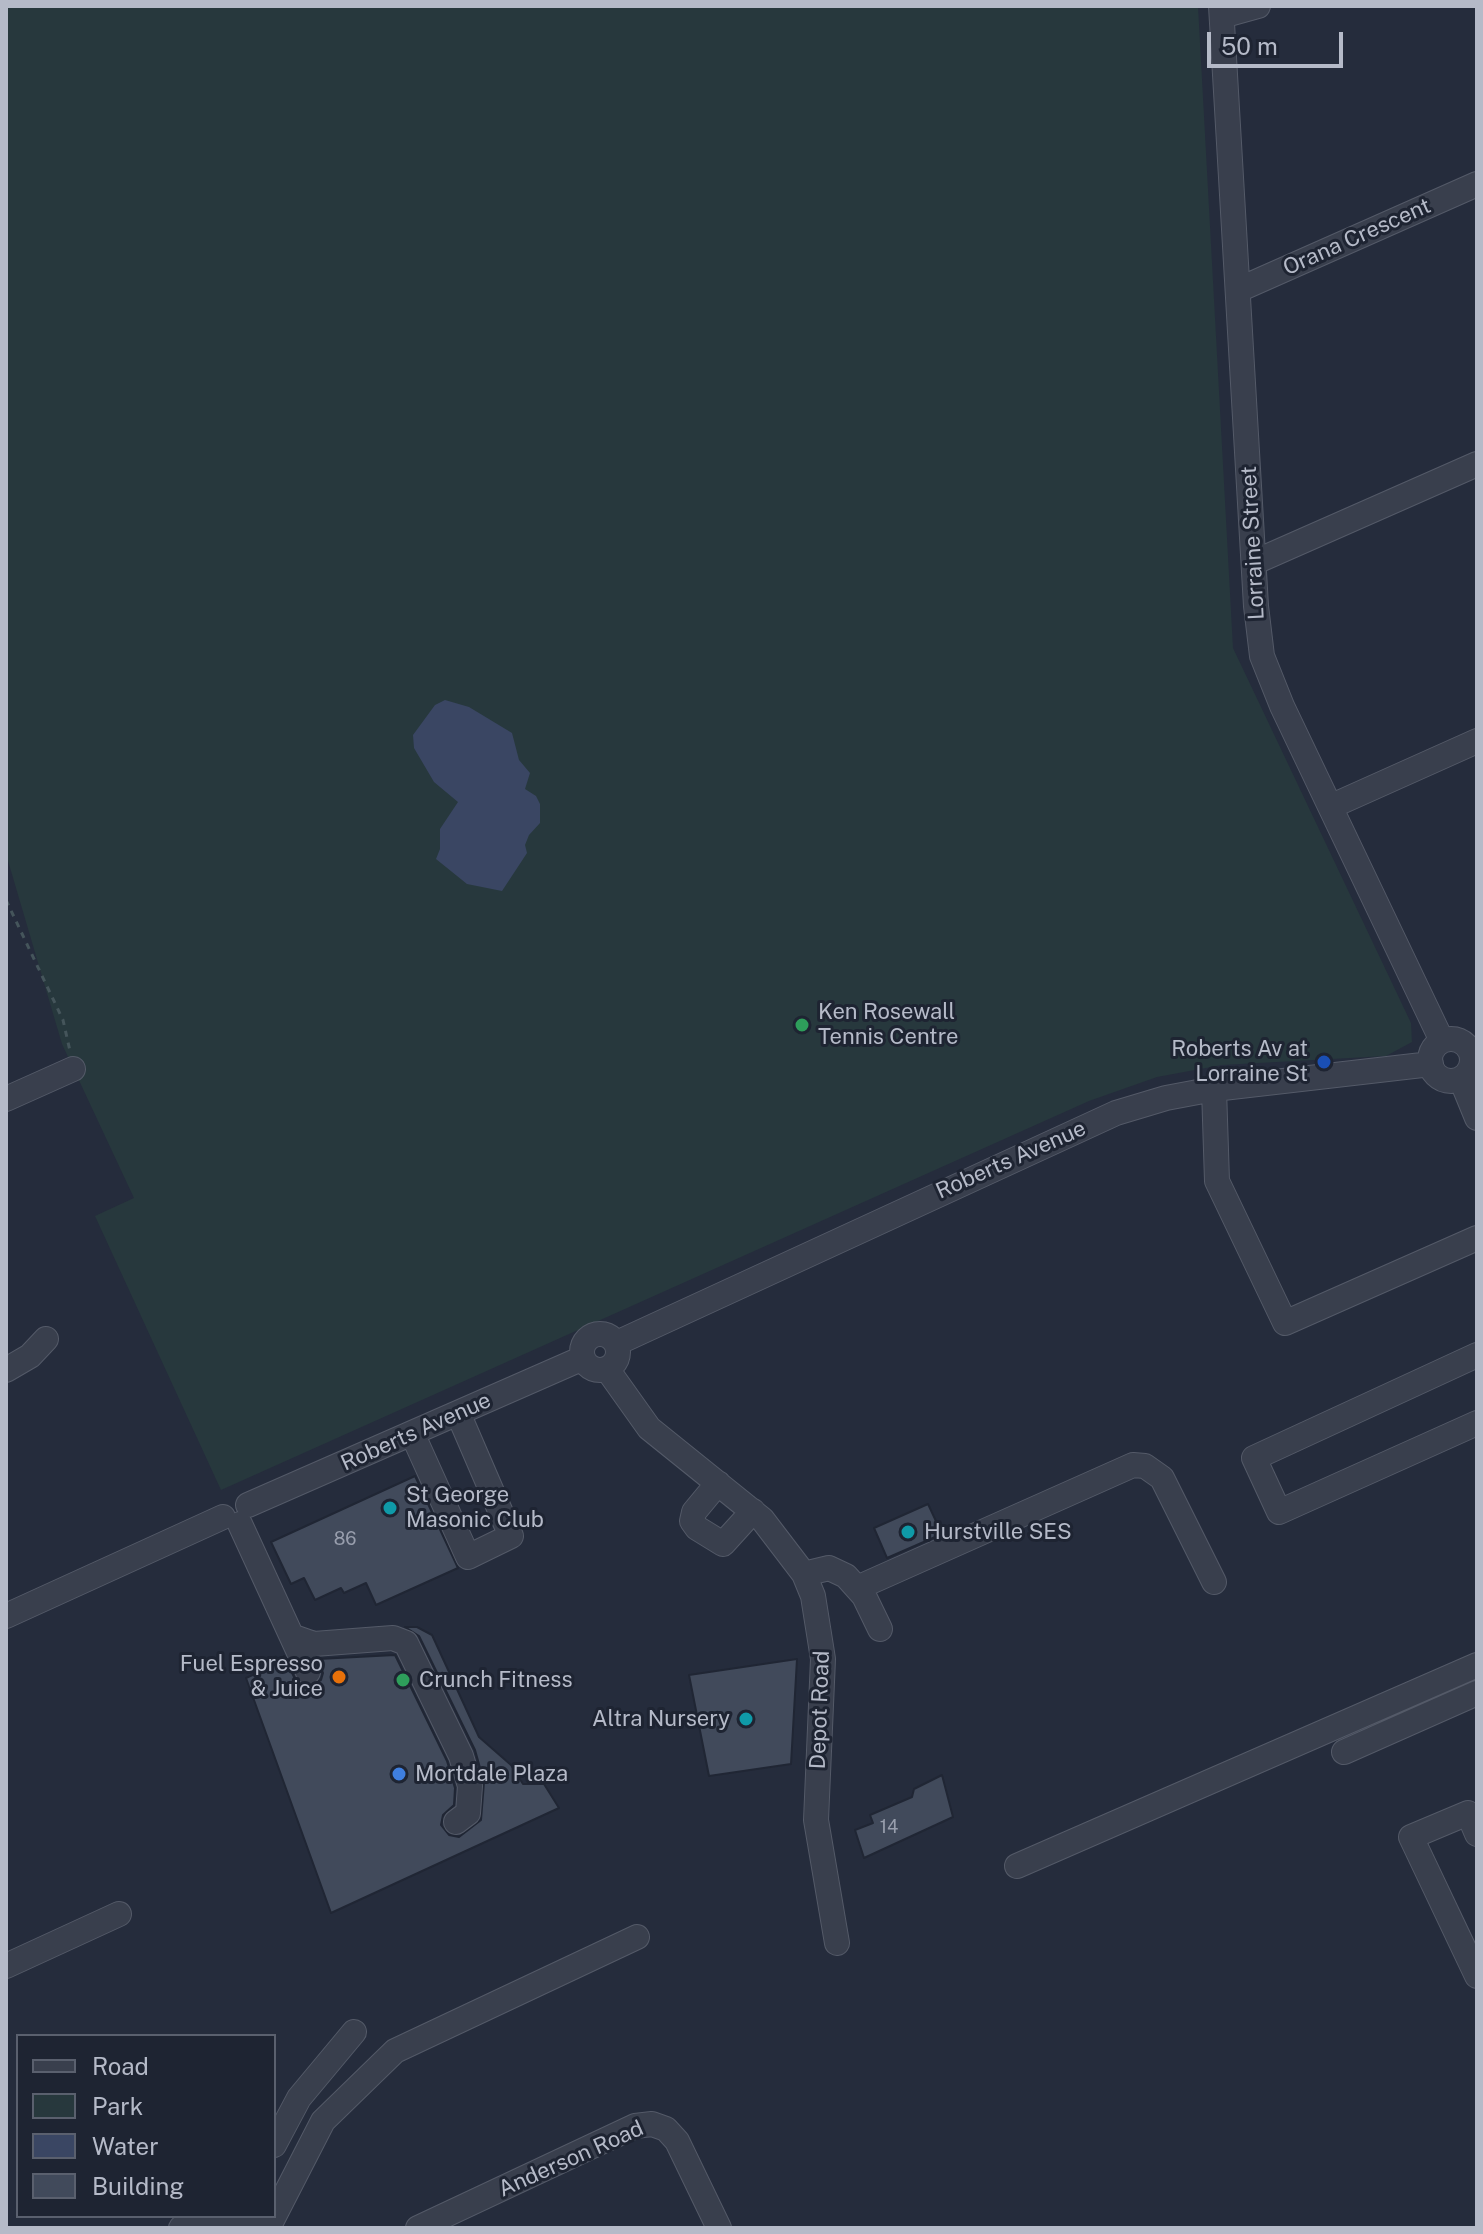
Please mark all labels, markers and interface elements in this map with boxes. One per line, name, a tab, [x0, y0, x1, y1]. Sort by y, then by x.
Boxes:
scale bar	[1211, 16, 1347, 66]
text: 50 m	[1221, 32, 1278, 60]
street label: Orana Crescent	[1279, 193, 1435, 281]
street label: Lorraine Street	[1236, 465, 1270, 621]
place label: Ken Rosewall Tennis Centre	[818, 999, 959, 1050]
marker: Ken Rosewall Tennis Centre	[793, 1016, 811, 1034]
place label: Roberts Av at Lorraine St	[1171, 1036, 1308, 1088]
marker: Roberts Av at Lorraine St	[1315, 1053, 1333, 1071]
street label: Roberts Avenue	[932, 1115, 1090, 1205]
street label: Roberts Avenue	[337, 1387, 495, 1477]
place label: St George Masonic Club	[406, 1482, 544, 1534]
marker: St George Masonic Club	[381, 1499, 399, 1517]
place label: Hurstville SES	[924, 1519, 1072, 1545]
marker: Hurstville SES	[899, 1523, 917, 1541]
house number: 86	[334, 1528, 356, 1550]
street label: Depot Road	[805, 1650, 835, 1770]
place label: Fuel Espresso & Juice	[180, 1651, 323, 1702]
place label: Crunch Fitness	[419, 1667, 573, 1693]
marker: Fuel Espresso & Juice	[330, 1668, 348, 1686]
marker: Crunch Fitness	[394, 1671, 412, 1689]
place label: Altra Nursery	[592, 1706, 730, 1732]
marker: Altra Nursery	[737, 1710, 755, 1728]
place label: Mortdale Plaza	[415, 1761, 568, 1787]
marker: Mortdale Plaza	[390, 1765, 408, 1783]
house number: 14	[880, 1816, 898, 1838]
legend	[16, 2034, 276, 2218]
text: Road	[92, 2052, 149, 2080]
text: Park	[92, 2092, 143, 2120]
street label: Anderson Road	[494, 2115, 648, 2203]
text: Water	[92, 2132, 159, 2160]
text: Building	[92, 2172, 184, 2200]

